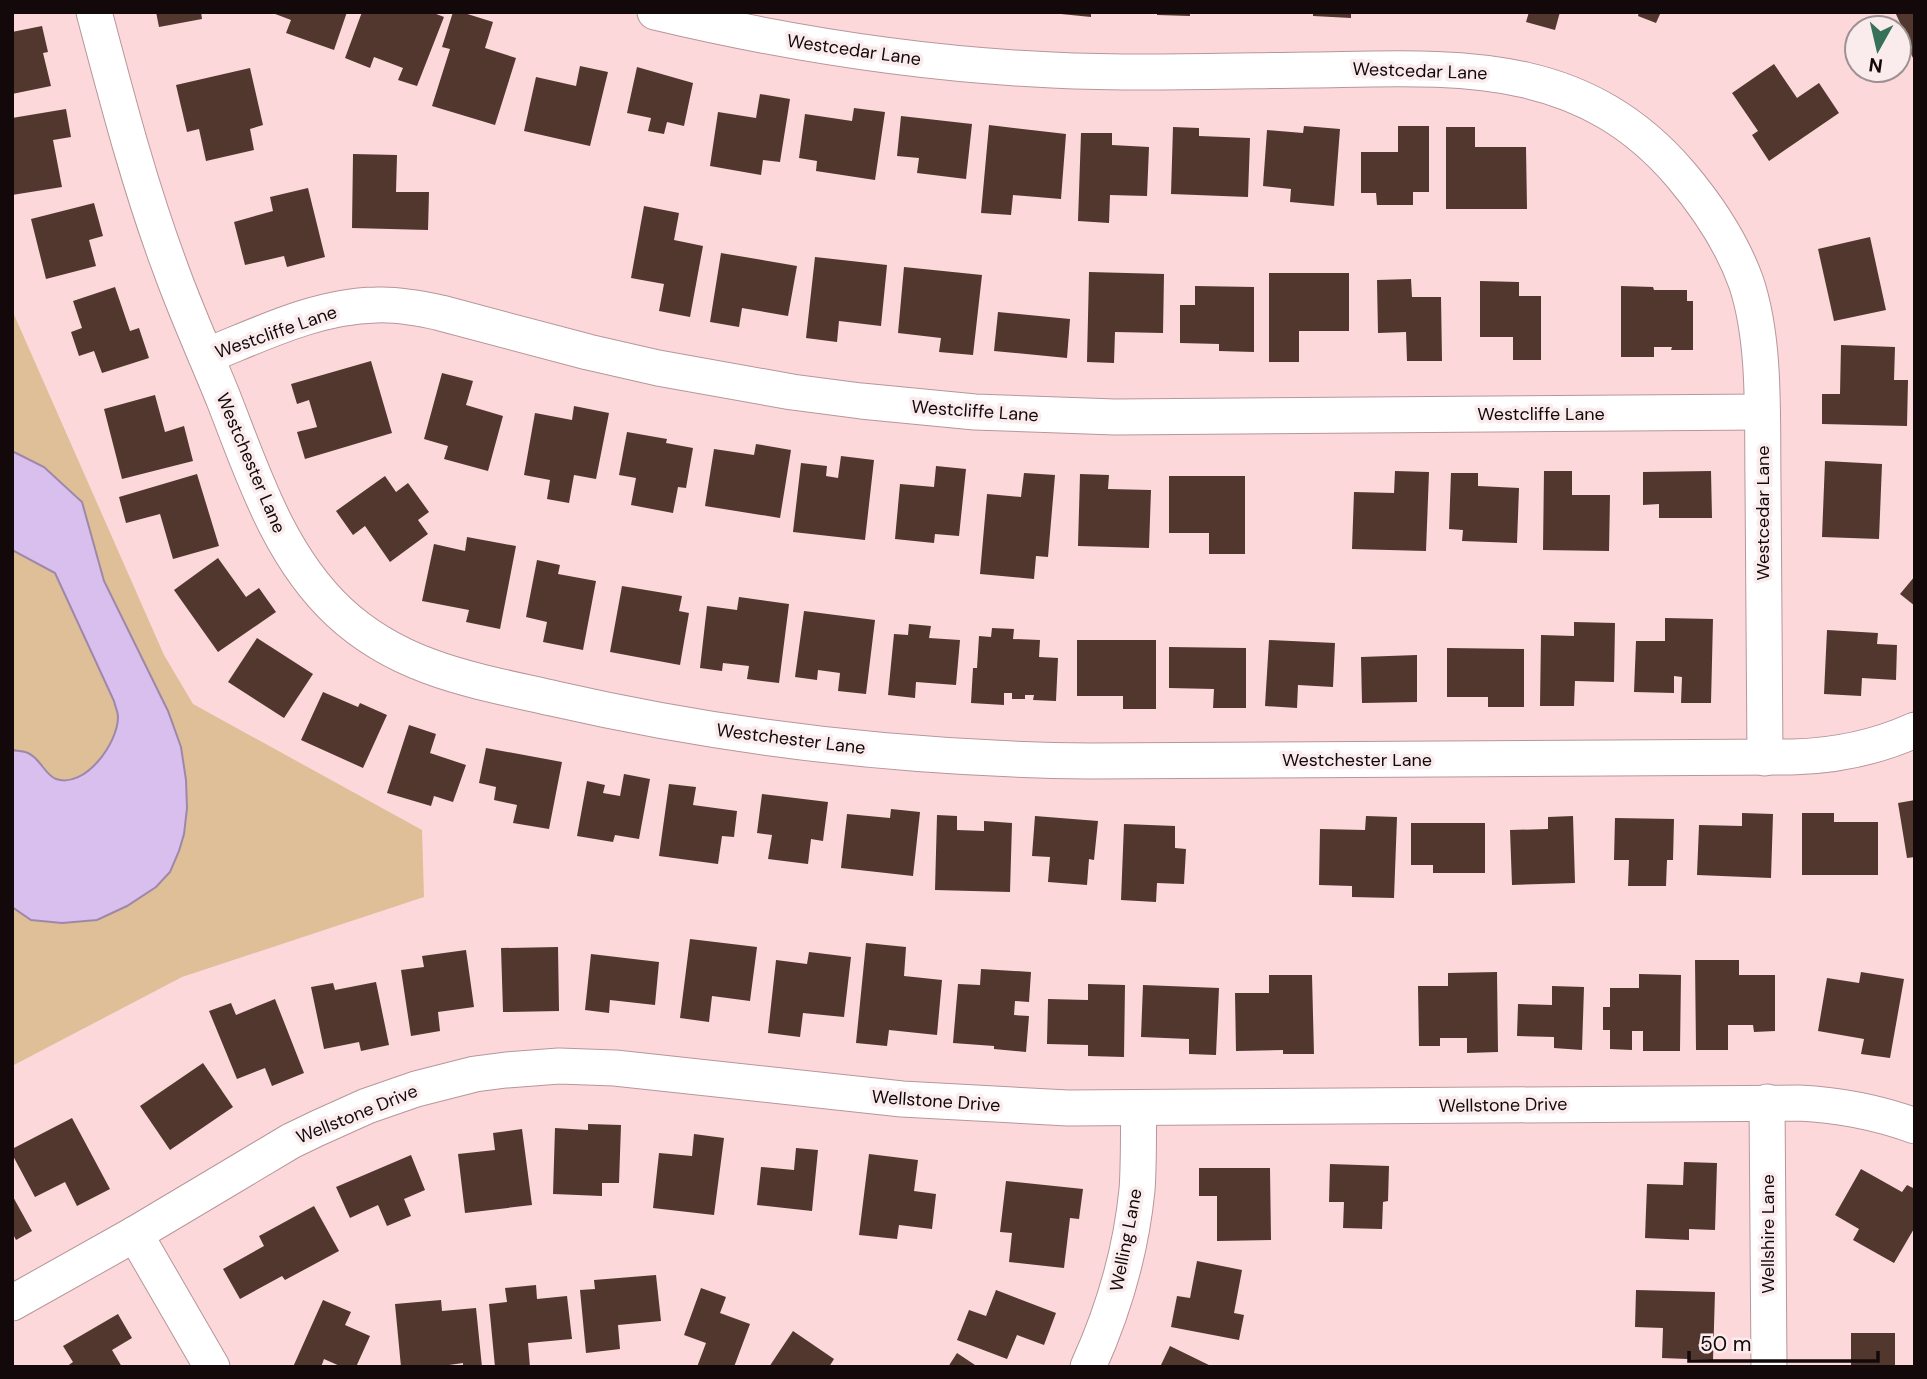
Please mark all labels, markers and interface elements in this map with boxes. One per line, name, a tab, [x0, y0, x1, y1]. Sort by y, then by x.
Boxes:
north arrow	[1843, 14, 1913, 84]
street label: Westcedar Lane	[785, 29, 923, 71]
text: N	[1867, 52, 1884, 79]
street label: Westcedar Lane	[1352, 57, 1488, 85]
street label: Westcliffe Lane	[212, 300, 340, 364]
street label: Westchester Lane	[211, 389, 291, 537]
street label: Westcliffe Lane	[911, 395, 1039, 427]
street label: Westcliffe Lane	[1477, 402, 1605, 426]
street label: Westcedar Lane	[1751, 445, 1775, 581]
street label: Westchester Lane	[715, 718, 867, 760]
street label: Westchester Lane	[1282, 748, 1432, 772]
street label: Wellstone Drive	[293, 1079, 421, 1149]
street label: Wellstone Drive	[871, 1085, 1001, 1117]
street label: Wellstone Drive	[1438, 1092, 1568, 1118]
street label: Wellshire Lane	[1756, 1174, 1780, 1294]
street label: Welling Lane	[1104, 1187, 1148, 1293]
scale bar	[1689, 1320, 1878, 1364]
text: 50 m	[1700, 1330, 1751, 1358]

